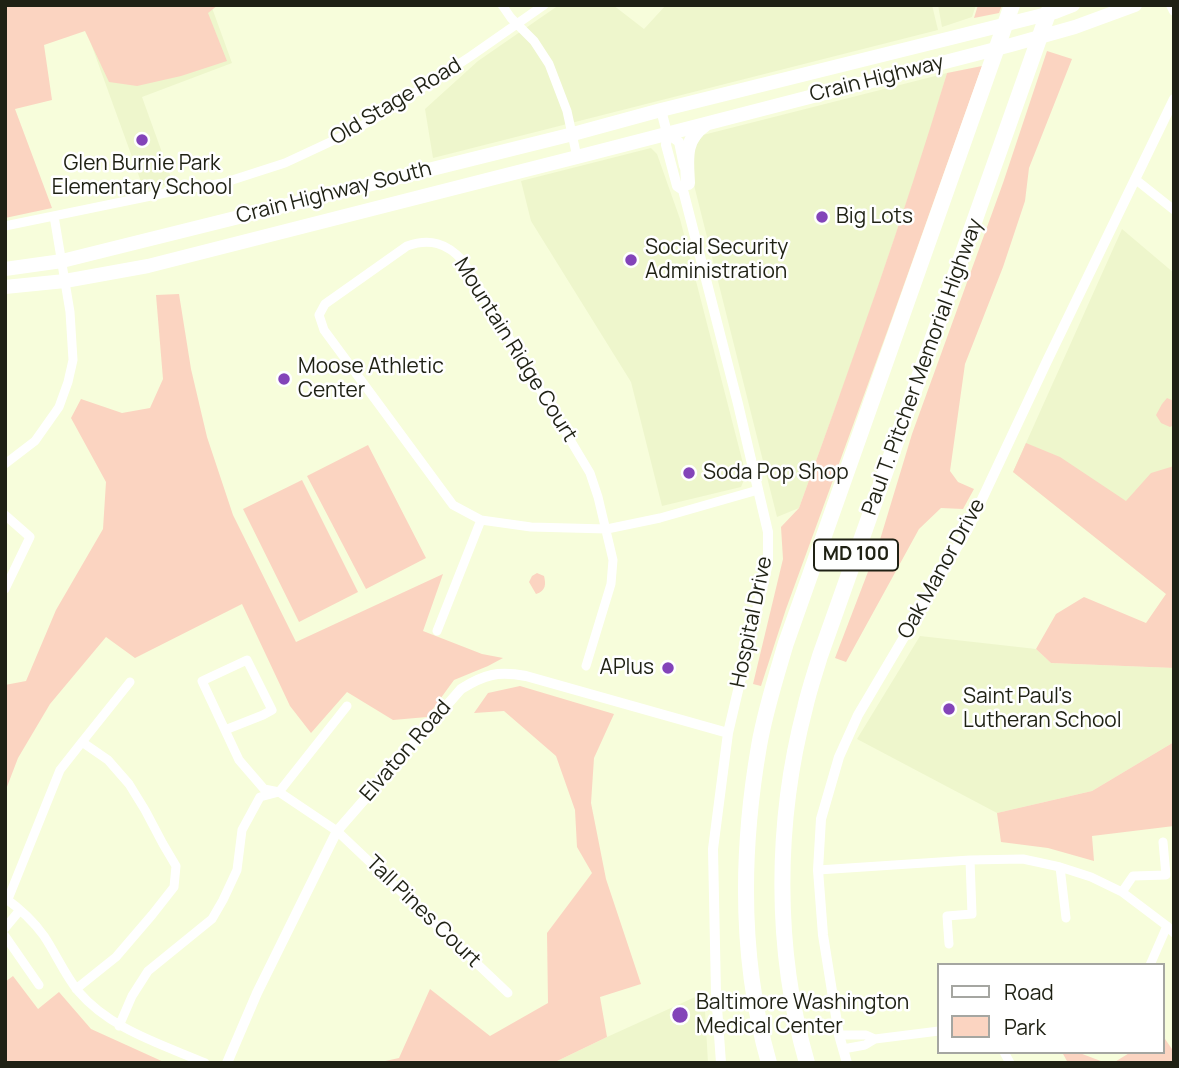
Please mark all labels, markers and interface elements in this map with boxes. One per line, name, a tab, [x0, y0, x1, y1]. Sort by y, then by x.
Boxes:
street label: Crain Highway	[807, 50, 947, 108]
street label: Old Stage Road	[326, 53, 466, 151]
marker: Glen Burnie Park Elementary School	[134, 132, 150, 148]
place label: Glen Burnie Park Elementary School	[52, 151, 232, 201]
street label: Crain Highway South	[234, 157, 434, 229]
place label: Big Lots	[836, 204, 913, 230]
marker: Big Lots	[814, 209, 830, 225]
street label: Paul T. Pitcher Memorial Highway	[857, 215, 989, 519]
place label: Social Security Administration	[645, 235, 788, 285]
marker: Social Security Administration	[623, 252, 639, 268]
street label: Mountain Ridge Court	[448, 253, 582, 447]
place label: Moose Athletic Center	[298, 354, 444, 404]
marker: Moose Athletic Center	[276, 371, 292, 387]
place label: Soda Pop Shop	[703, 460, 849, 486]
marker: Soda Pop Shop	[681, 465, 697, 481]
street label: Oak Manor Drive	[893, 494, 991, 644]
road number: MD 100	[814, 540, 898, 570]
street label: Hospital Drive	[726, 554, 778, 690]
place label: APlus	[600, 655, 654, 681]
marker: APlus	[660, 660, 676, 676]
place label: Saint Paul's Lutheran School	[963, 684, 1122, 734]
street label: Elvaton Road	[355, 695, 457, 807]
marker: Saint Paul's Lutheran School	[941, 701, 957, 717]
street label: Tall Pines Court	[360, 851, 486, 973]
legend	[937, 963, 1165, 1054]
text: Road	[1004, 978, 1054, 1006]
place label: Baltimore Washington Medical Center	[696, 990, 909, 1040]
marker: Baltimore Washington Medical Center	[670, 1005, 690, 1025]
text: Park	[1004, 1013, 1046, 1041]

